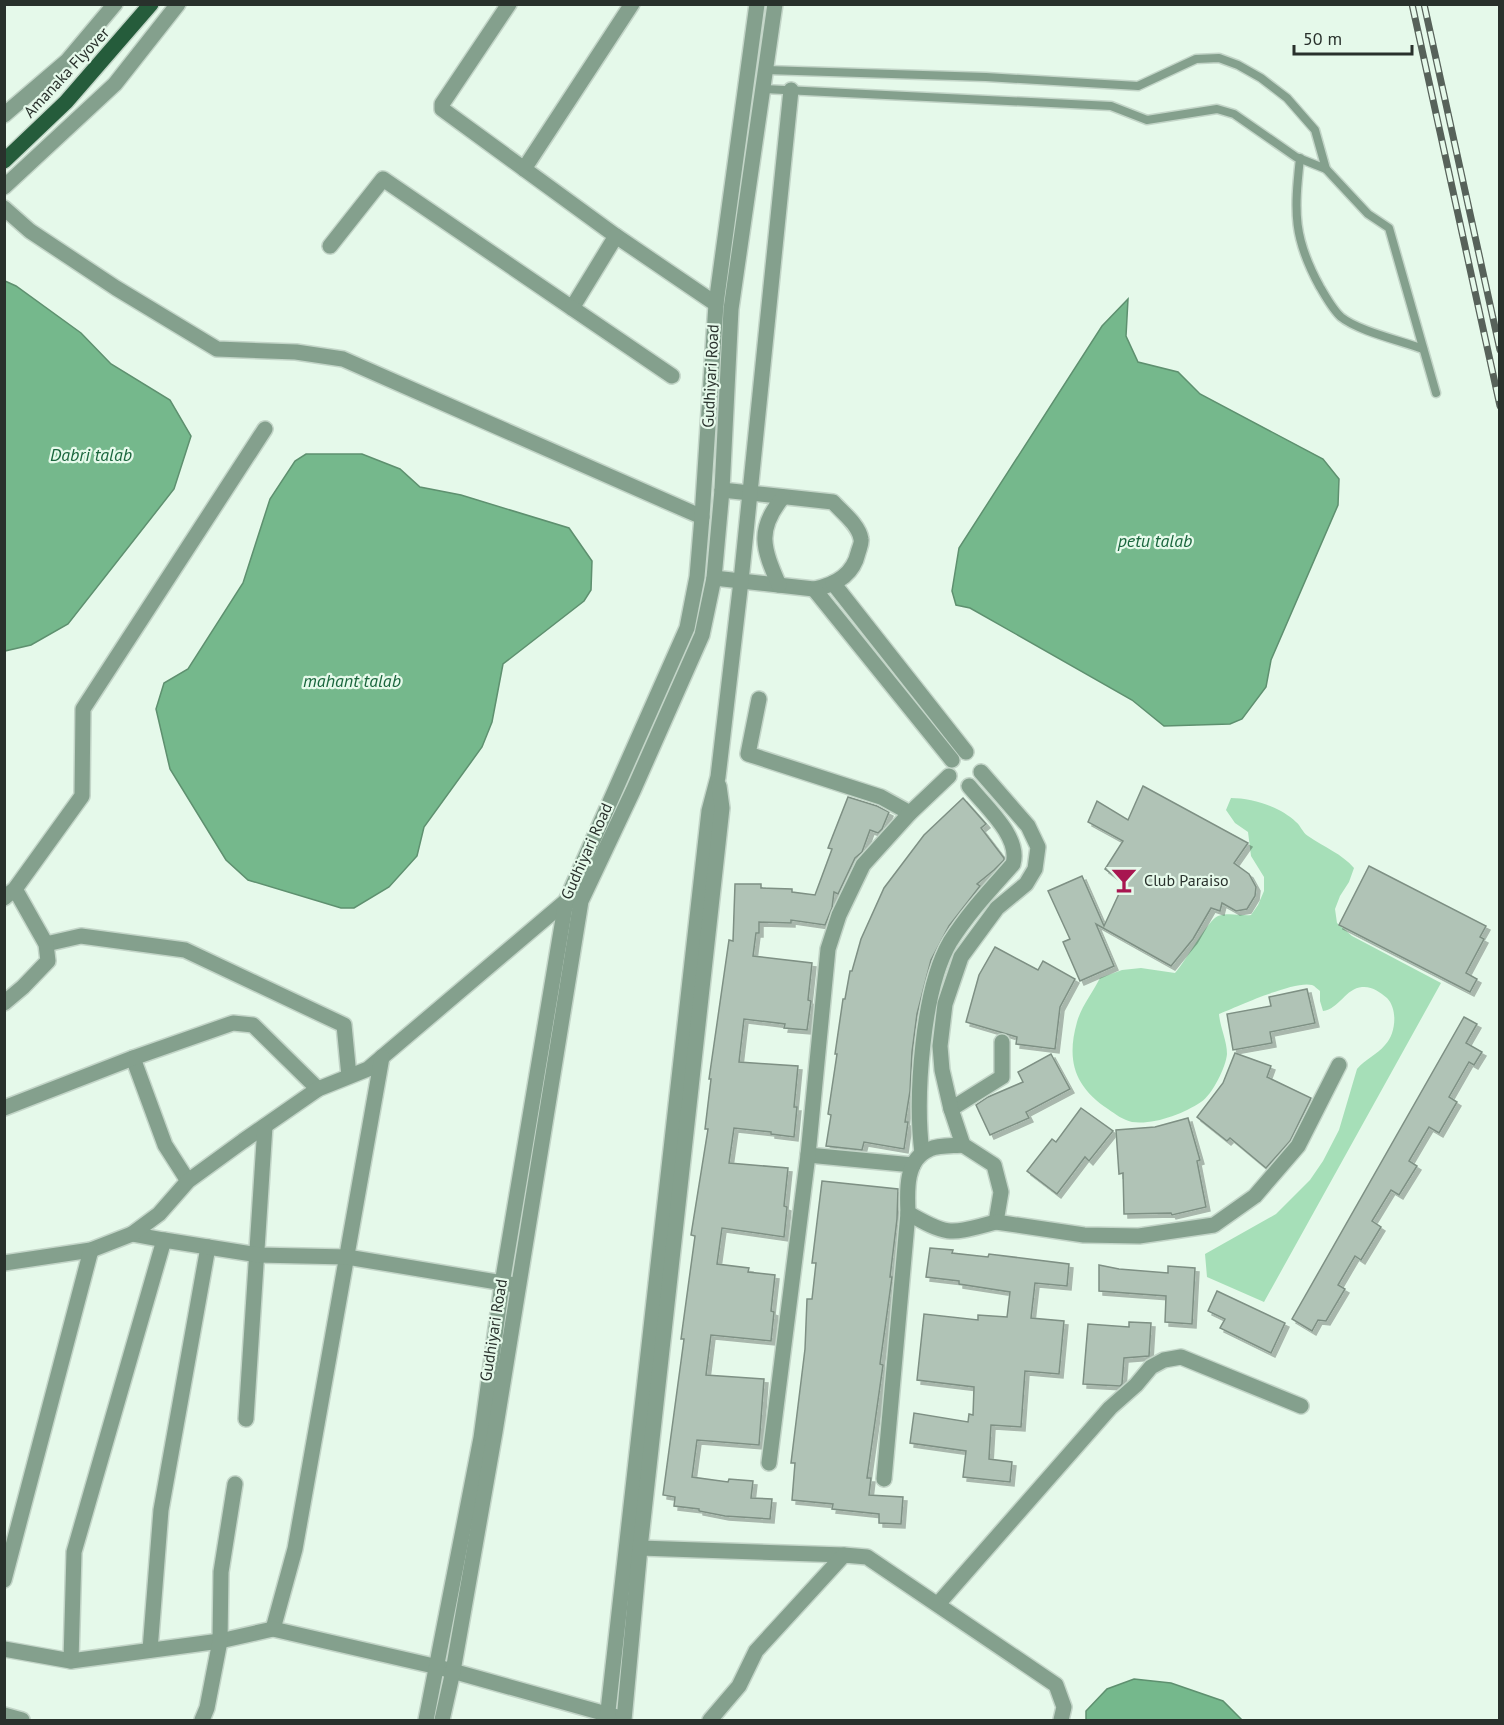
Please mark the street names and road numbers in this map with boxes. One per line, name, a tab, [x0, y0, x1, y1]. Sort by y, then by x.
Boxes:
street label: Amanaka Flyover	[19, 22, 113, 121]
street label: Gudhiyari Road	[697, 324, 723, 428]
street label: Gudhiyari Road	[556, 800, 616, 902]
street label: Gudhiyari Road	[475, 1277, 511, 1383]

